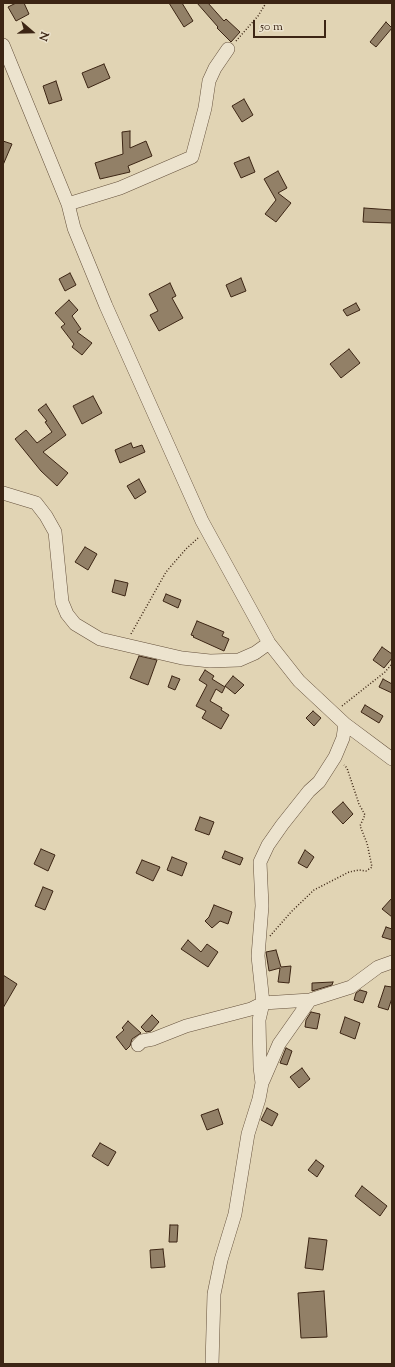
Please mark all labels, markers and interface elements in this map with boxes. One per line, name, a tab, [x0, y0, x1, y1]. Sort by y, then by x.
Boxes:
north arrow	[12, 12, 52, 52]
scale bar	[255, 12, 328, 38]
text: 50 m	[260, 18, 283, 36]
text: N	[34, 29, 52, 43]

